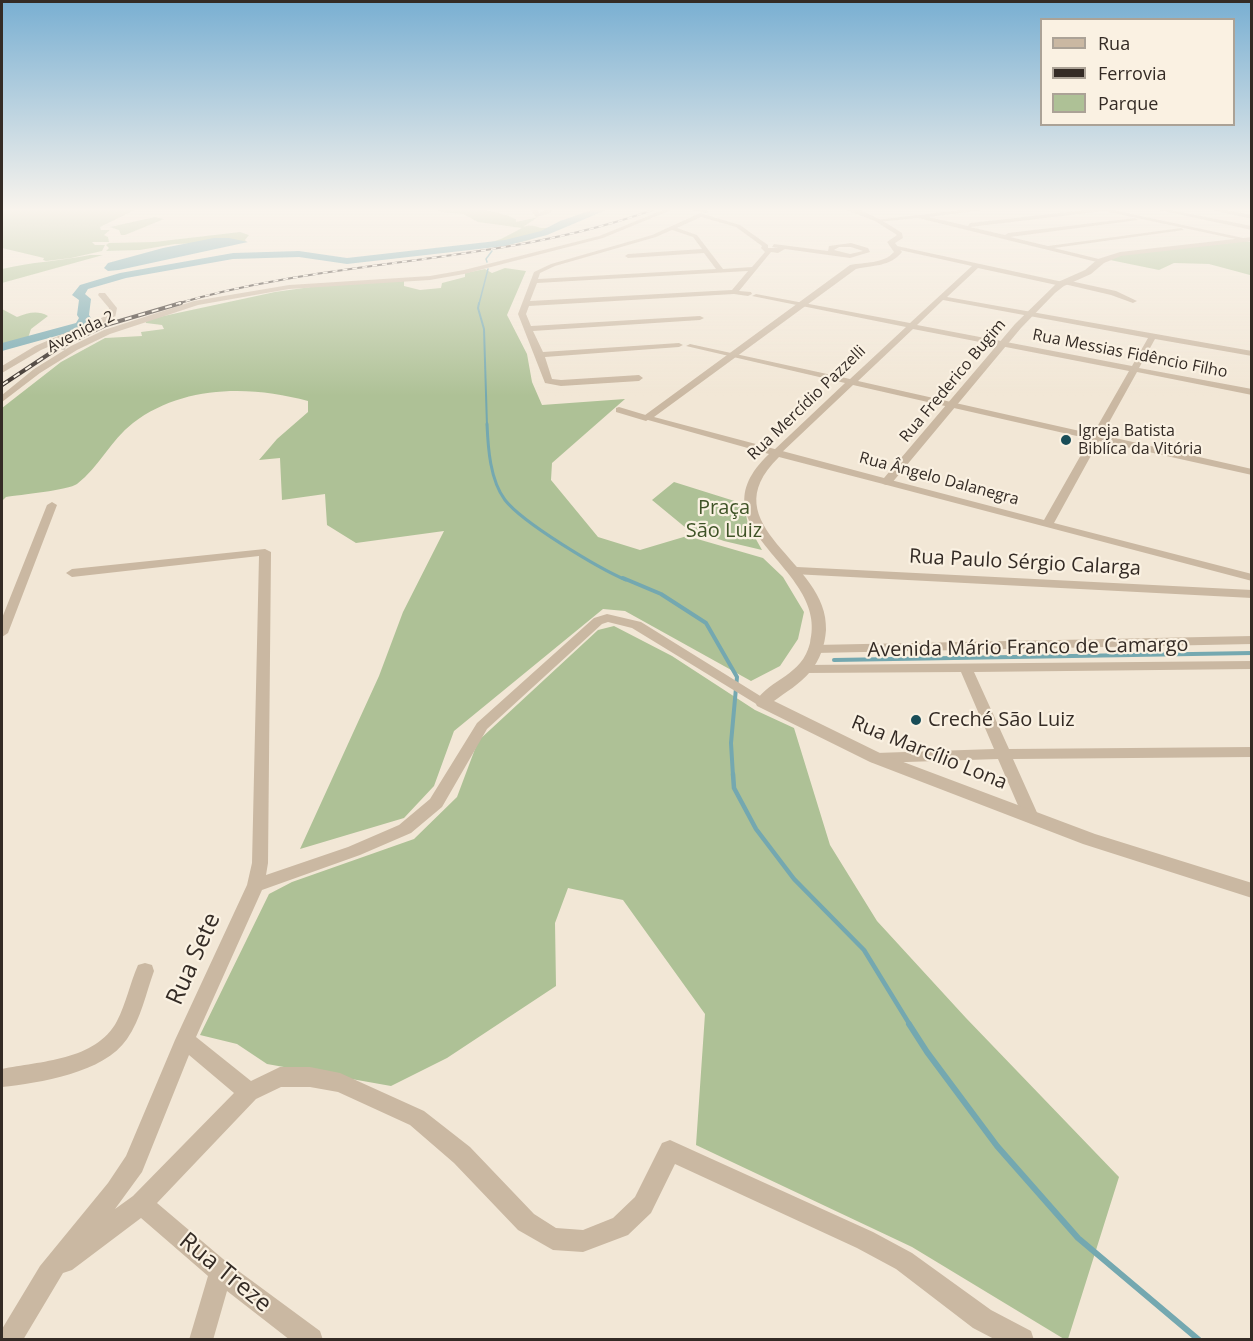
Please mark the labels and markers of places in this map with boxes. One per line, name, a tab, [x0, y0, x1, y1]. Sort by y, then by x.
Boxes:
place label: Igreja Batista Biblíca da Vitória	[1078, 421, 1202, 459]
marker: Igreja Batista Biblíca da Vitória	[1059, 433, 1073, 447]
place label: Creché São Luiz	[928, 708, 1075, 732]
marker: Creché São Luiz	[909, 713, 923, 727]

